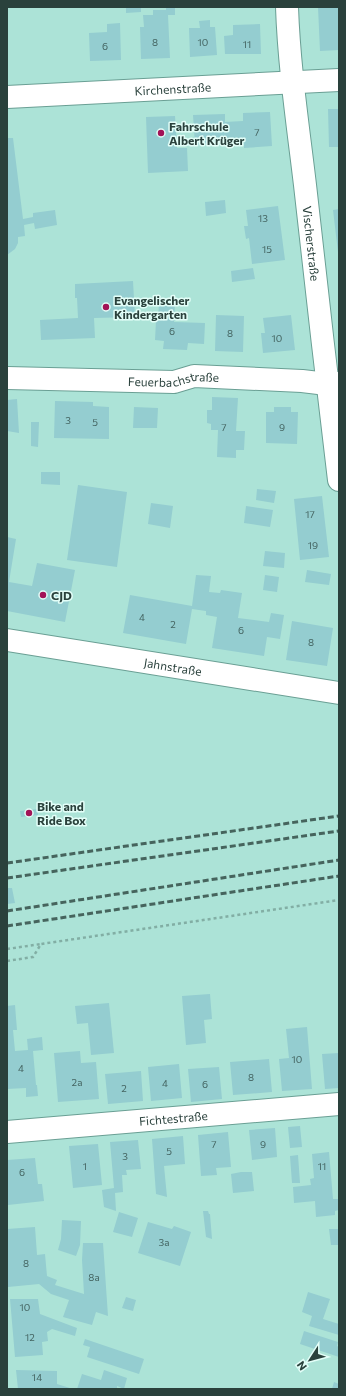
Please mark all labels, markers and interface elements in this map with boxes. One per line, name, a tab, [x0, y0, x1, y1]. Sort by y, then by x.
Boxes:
house number: 8	[152, 36, 158, 48]
house number: 10	[198, 36, 208, 48]
house number: 11	[243, 38, 251, 50]
house number: 6	[102, 40, 108, 52]
street label: Kirchenstraße	[134, 80, 211, 97]
place label: Fahrschule Albert Krüger	[169, 119, 245, 147]
house number: 7	[254, 126, 260, 138]
marker: Fahrschule Albert Krüger	[156, 128, 166, 138]
street label: Vischerstraße	[300, 205, 323, 282]
house number: 13	[258, 212, 268, 224]
house number: 15	[262, 243, 272, 255]
place label: Evangelischer Kindergarten	[114, 293, 190, 321]
marker: Evangelischer Kindergarten	[101, 302, 111, 312]
house number: 6	[169, 325, 175, 337]
house number: 8	[227, 327, 233, 339]
house number: 10	[272, 332, 282, 344]
street label: Feuerbachstraße	[128, 369, 219, 389]
house number: 3	[65, 414, 71, 426]
house number: 5	[92, 416, 98, 428]
house number: 7	[221, 421, 227, 433]
house number: 9	[279, 421, 285, 433]
house number: 17	[305, 508, 315, 520]
house number: 19	[308, 539, 318, 551]
place label: CJD	[51, 588, 72, 603]
marker: CJD	[38, 590, 48, 600]
house number: 4	[139, 611, 145, 623]
house number: 2	[170, 618, 176, 630]
house number: 6	[238, 624, 244, 636]
house number: 8	[308, 636, 314, 648]
street label: Jahnstraße	[143, 655, 203, 678]
place label: Bike and Ride Box	[37, 799, 86, 827]
marker: Bike and Ride Box	[24, 808, 34, 818]
house number: 10	[292, 1053, 302, 1065]
house number: 4	[18, 1062, 24, 1074]
house number: 8	[248, 1071, 254, 1083]
house number: 2a	[72, 1076, 82, 1088]
house number: 4	[162, 1077, 168, 1089]
house number: 6	[202, 1078, 208, 1090]
house number: 2	[121, 1082, 127, 1094]
street label: Fichtestraße	[138, 1108, 208, 1128]
house number: 7	[211, 1138, 217, 1150]
house number: 9	[260, 1138, 266, 1150]
house number: 5	[166, 1145, 172, 1157]
house number: 3	[122, 1150, 128, 1162]
house number: 1	[83, 1160, 87, 1172]
house number: 11	[318, 1160, 326, 1172]
house number: 6	[19, 1166, 25, 1178]
house number: 3a	[159, 1236, 169, 1248]
house number: 8	[23, 1257, 29, 1269]
house number: 8a	[88, 1271, 100, 1283]
house number: 10	[20, 1301, 30, 1313]
house number: 12	[25, 1331, 35, 1343]
north arrow	[290, 1340, 330, 1380]
text: N	[294, 1359, 309, 1373]
house number: 14	[32, 1371, 42, 1383]

